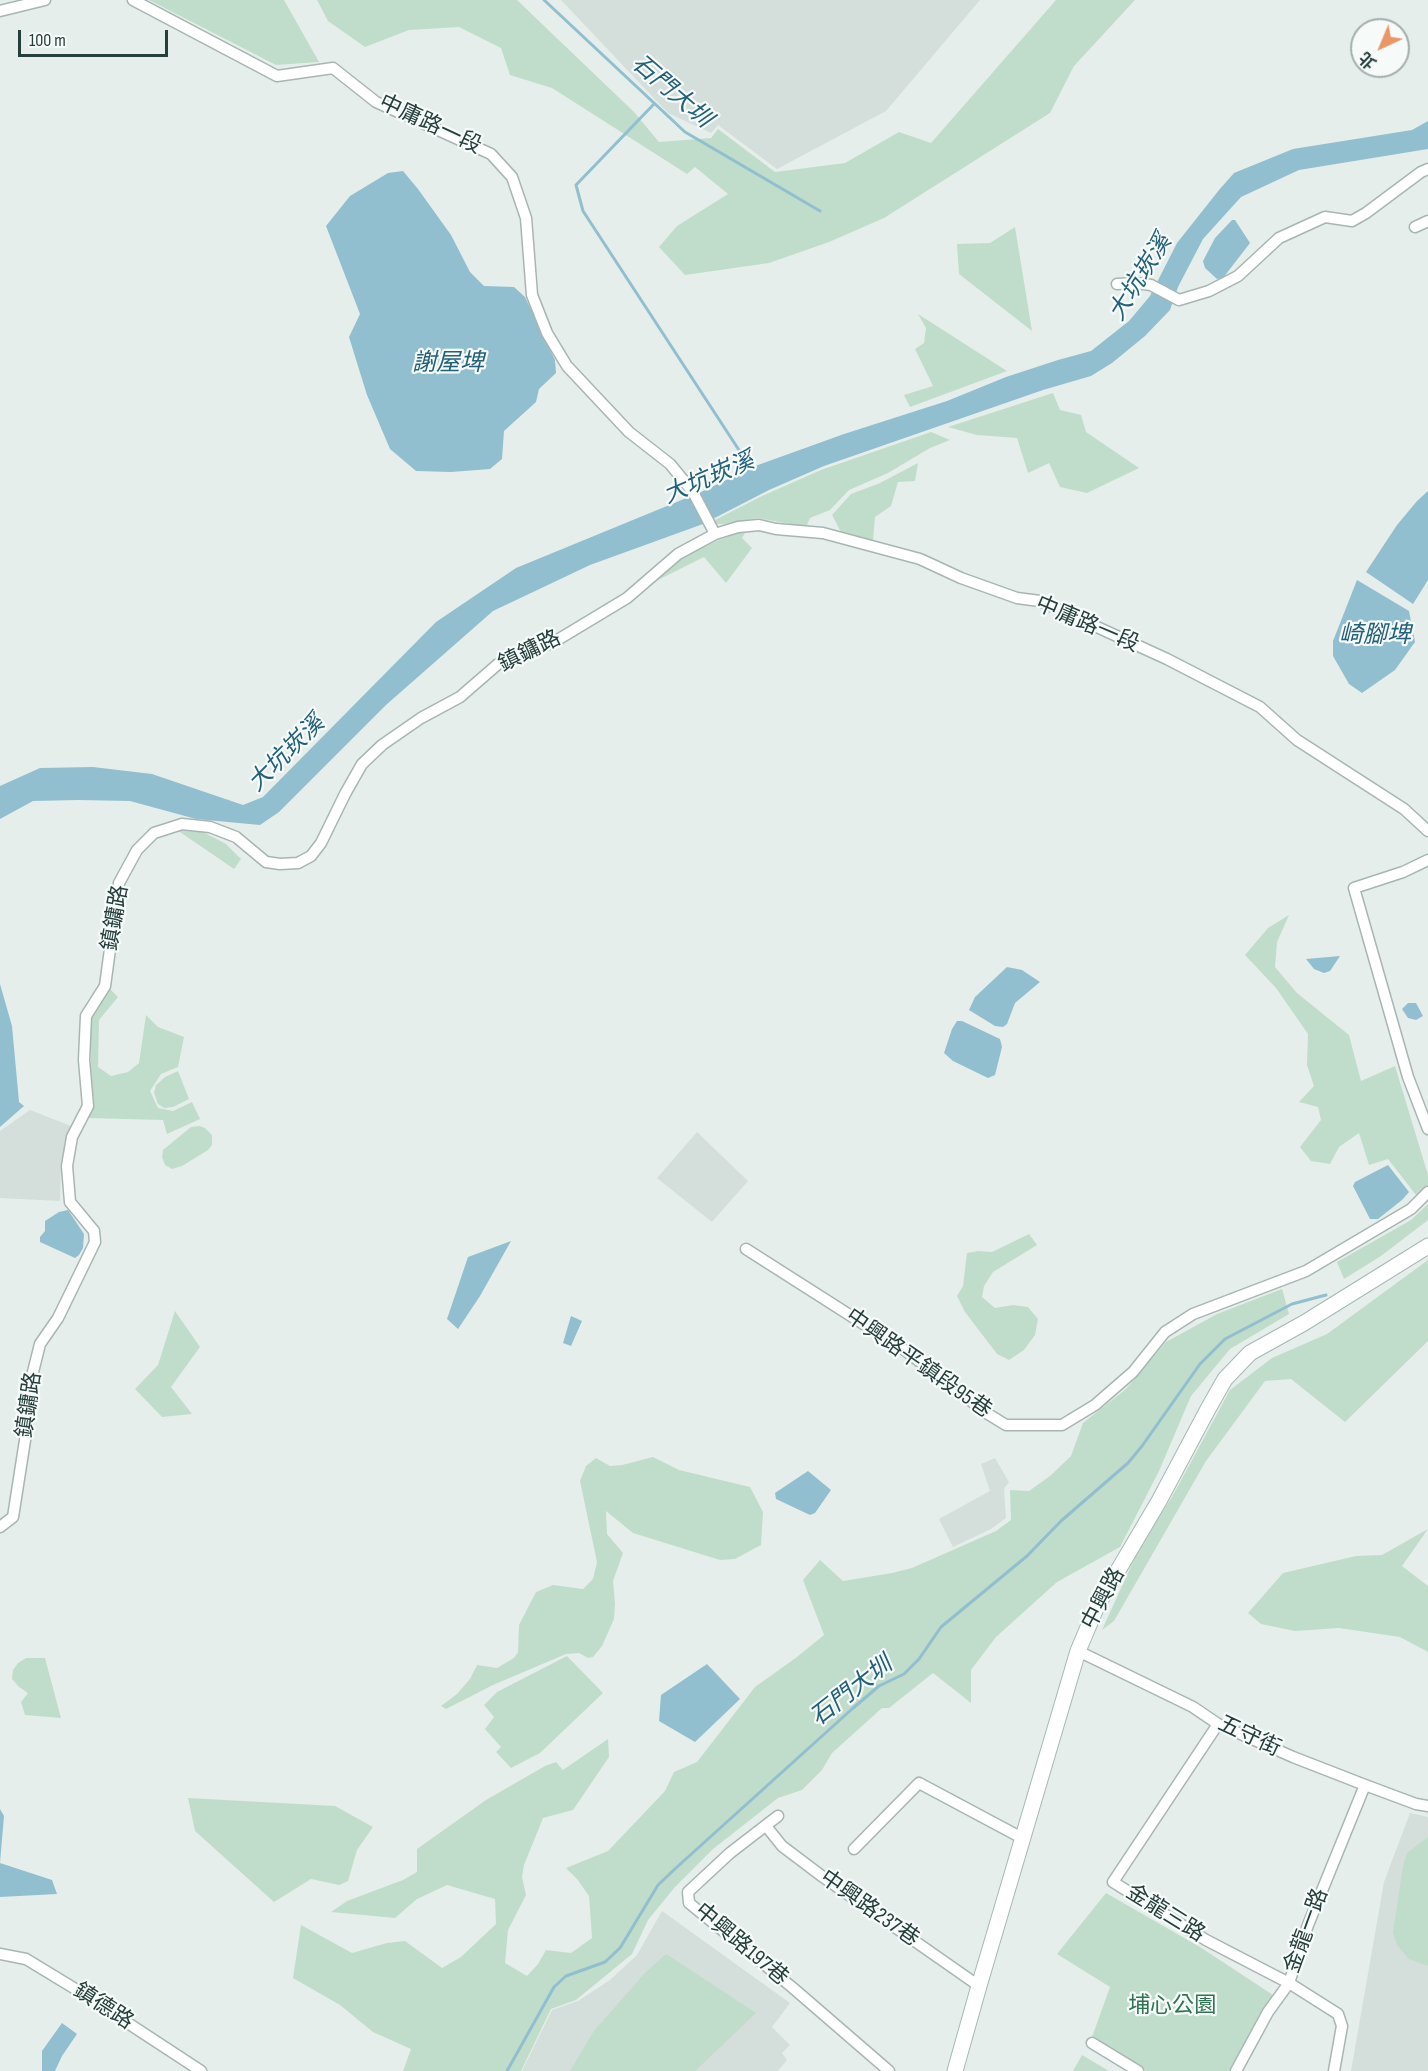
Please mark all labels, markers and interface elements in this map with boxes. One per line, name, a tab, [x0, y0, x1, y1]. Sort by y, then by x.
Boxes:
scale bar	[21, 18, 171, 56]
north arrow	[1350, 18, 1410, 78]
text: 100 m	[29, 30, 66, 51]
text: 北	[1356, 47, 1381, 72]
water label: 石門大圳	[625, 50, 717, 134]
street label: 中庸路一段	[375, 90, 485, 160]
water label: 大坑崁溪	[1103, 230, 1179, 326]
water label: 謝屋埤	[412, 350, 484, 378]
water label: 大坑崁溪	[659, 447, 759, 511]
street label: 中庸路一段	[1031, 591, 1143, 659]
water label: 崎腳埤	[1339, 622, 1411, 650]
street label: 鎮鏞路	[495, 626, 565, 678]
water label: 大坑崁溪	[243, 710, 331, 798]
street label: 鎮鏞路	[97, 883, 135, 953]
street label: 中興路平鎮段95巷	[840, 1304, 996, 1424]
street label: 鎮鏞路	[12, 1370, 48, 1440]
street label: 中興路	[1077, 1564, 1131, 1634]
water label: 石門大圳	[805, 1651, 899, 1733]
street label: 五守街	[1214, 1711, 1284, 1763]
street label: 中興路237巷	[814, 1865, 924, 1953]
street label: 金龍三路	[1121, 1879, 1209, 1949]
street label: 金龍一路	[1280, 1885, 1334, 1977]
street label: 中興路197巷	[689, 1898, 793, 1992]
street label: 鎮德路	[68, 1978, 138, 2036]
park label: 埔心公園	[1128, 1993, 1216, 2019]

